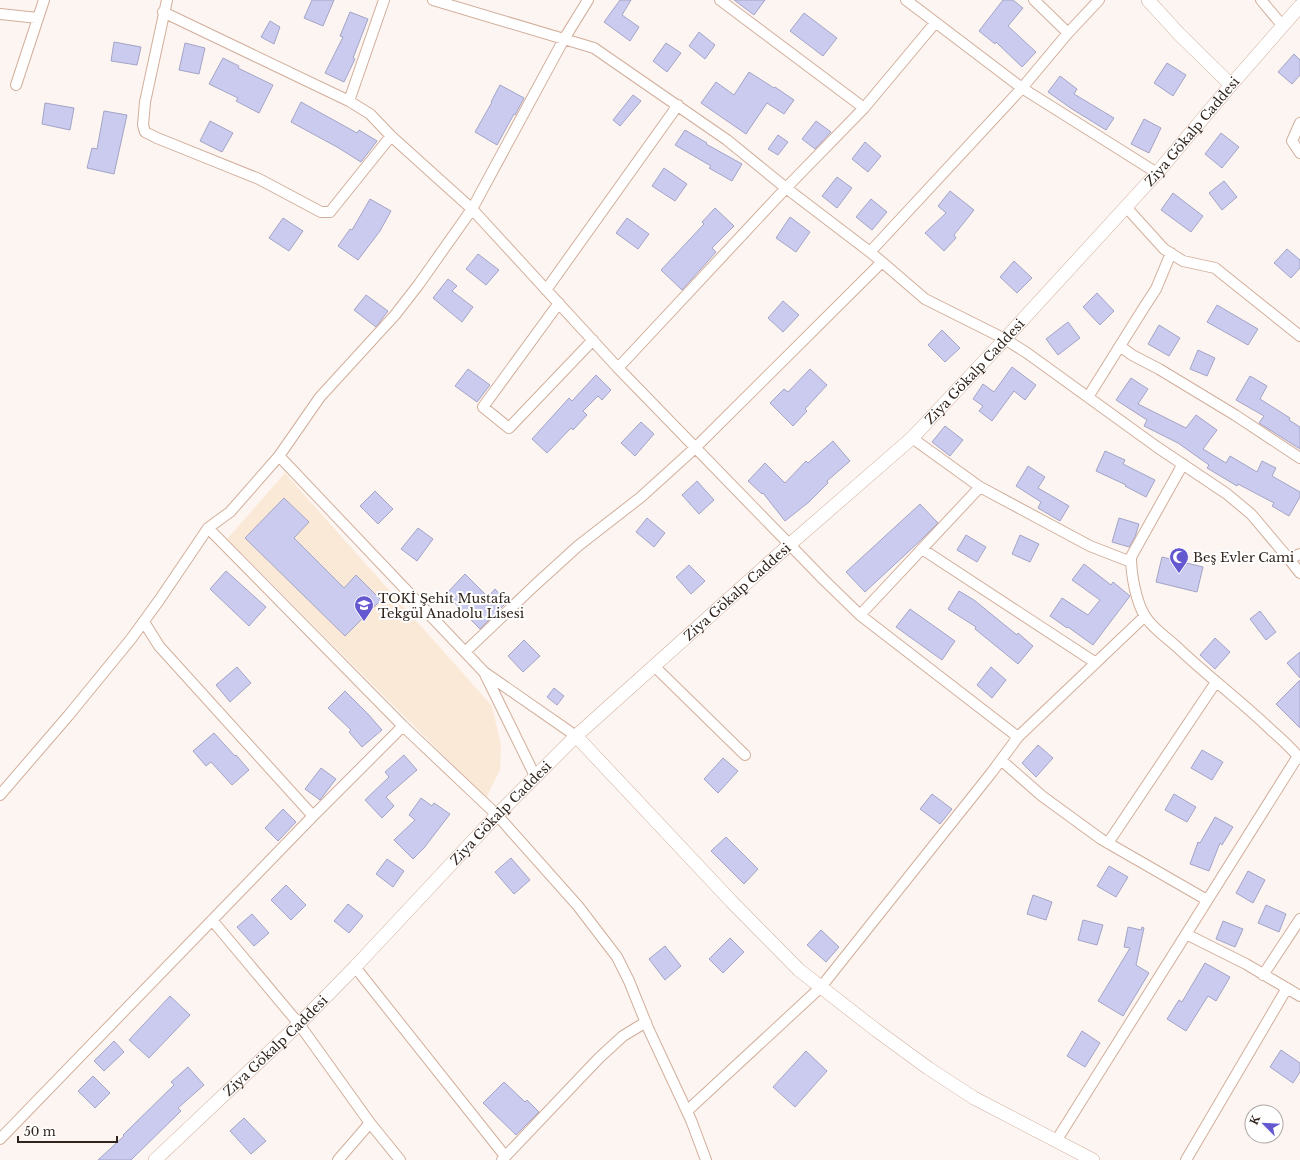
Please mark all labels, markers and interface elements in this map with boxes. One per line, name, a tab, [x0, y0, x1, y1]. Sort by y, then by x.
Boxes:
street label: Ziya Gökalp Caddesi	[1141, 73, 1244, 190]
street label: Ziya Gökalp Caddesi	[921, 315, 1029, 428]
street label: Ziya Gökalp Caddesi	[680, 539, 795, 644]
mosque icon: Beş Evler Cami	[1168, 546, 1190, 574]
place label: Beş Evler Cami	[1193, 549, 1295, 566]
place label: TOKİ Şehit Mustafa Tekgül Anadolu Lisesi	[378, 590, 525, 622]
school or university icon: TOKİ Şehit Mustafa Tekgül Anadolu Lisesi	[353, 594, 375, 622]
street label: Ziya Gökalp Caddesi	[447, 757, 555, 869]
street label: Ziya Gökalp Caddesi	[220, 992, 332, 1100]
north arrow	[1244, 1104, 1284, 1144]
text: K	[1247, 1112, 1263, 1127]
scale bar	[18, 1118, 117, 1144]
text: 50 m	[24, 1124, 56, 1139]

